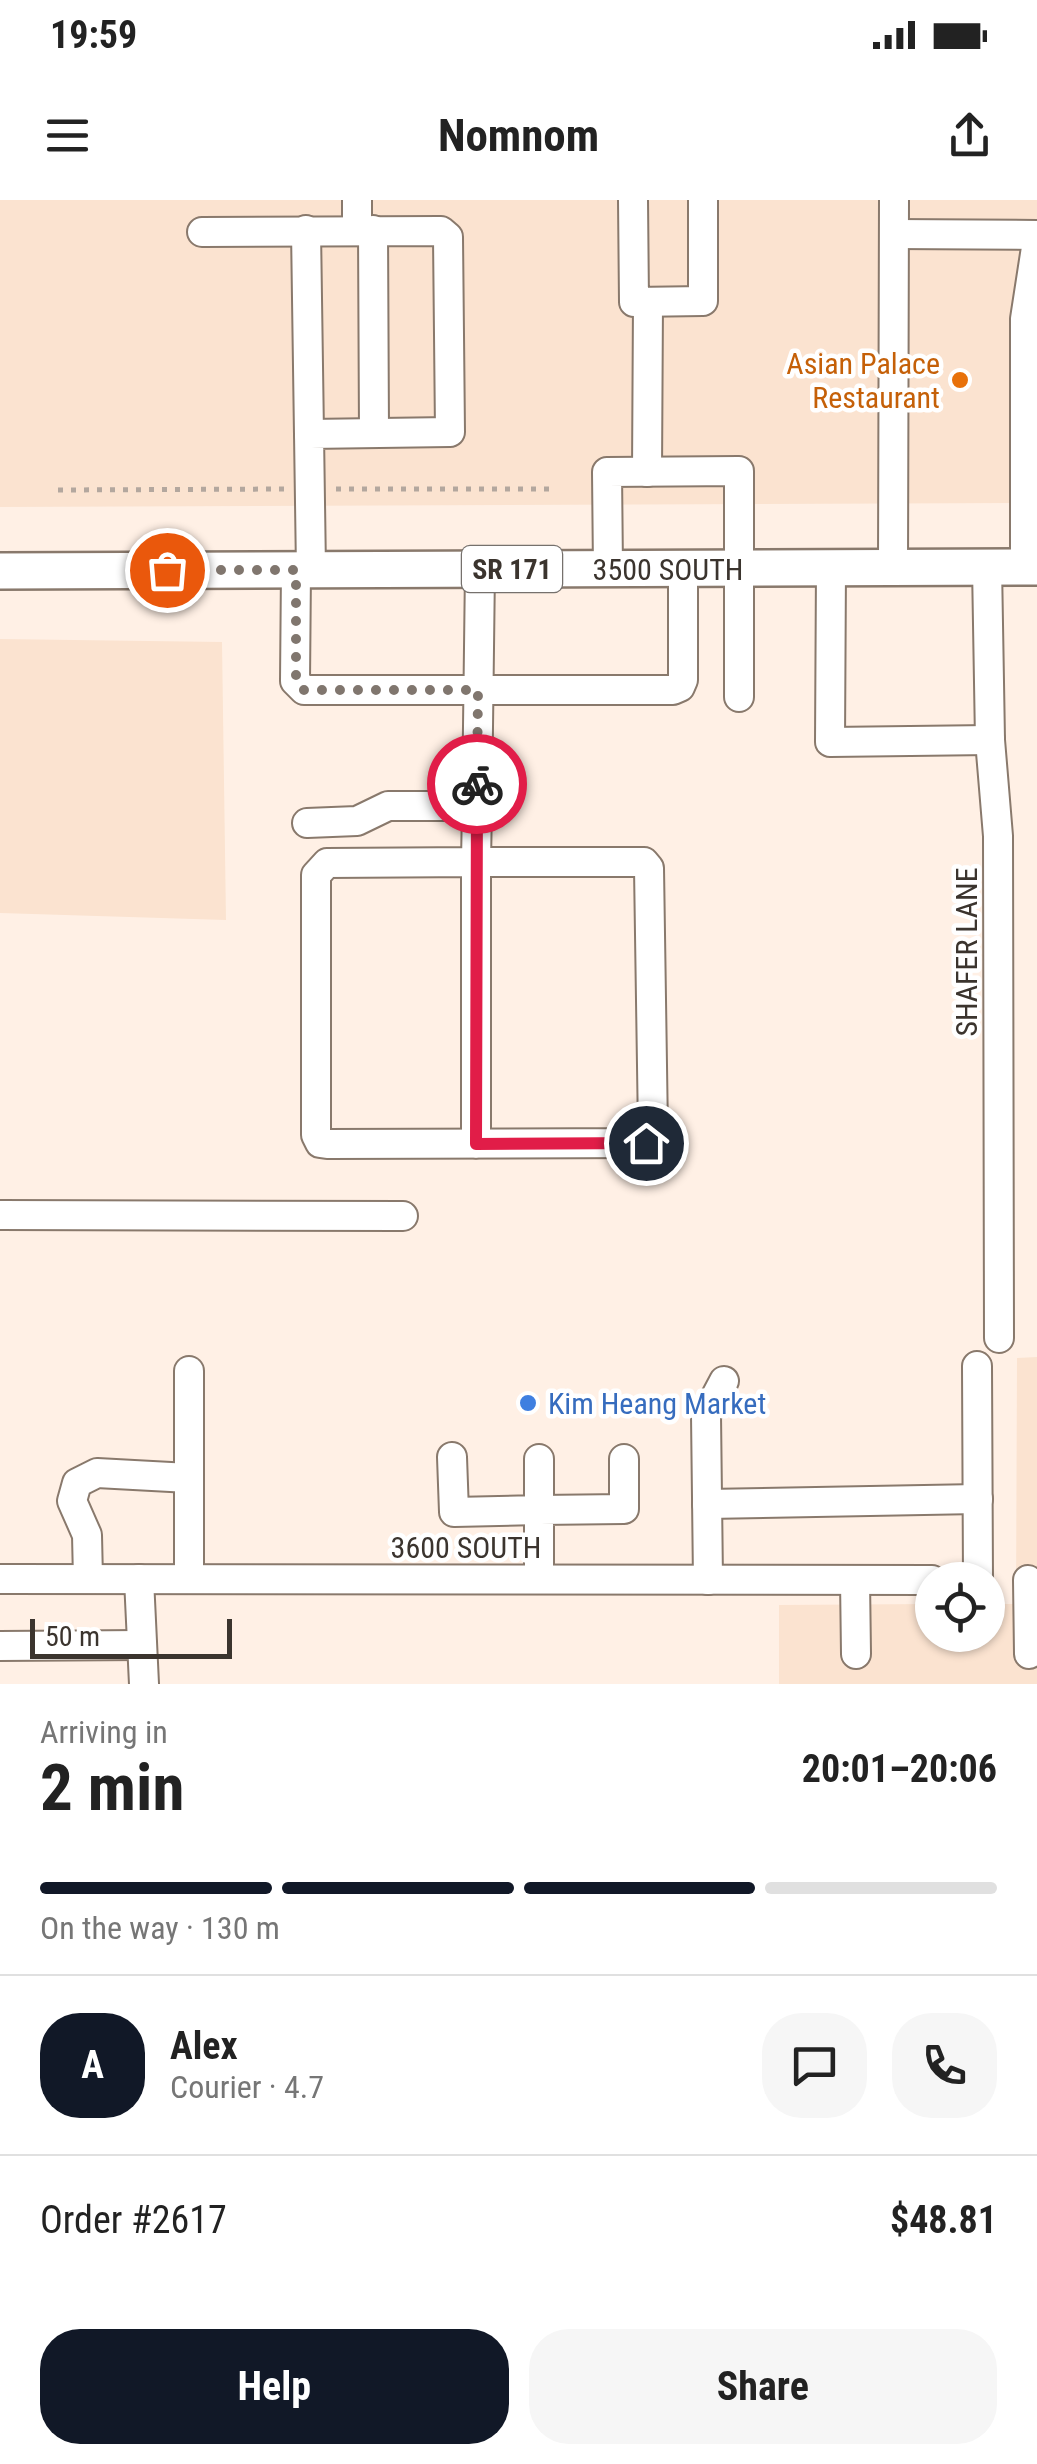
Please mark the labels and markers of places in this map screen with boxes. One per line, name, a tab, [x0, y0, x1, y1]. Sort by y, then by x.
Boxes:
place label: Asian Palace Restaurant	[786, 346, 940, 415]
marker: Asian Palace Restaurant	[949, 369, 971, 391]
pin	[125, 528, 210, 613]
pin	[604, 1101, 689, 1186]
place label: Kim Heang Market	[548, 1386, 766, 1421]
marker: Kim Heang Market	[517, 1392, 539, 1414]

